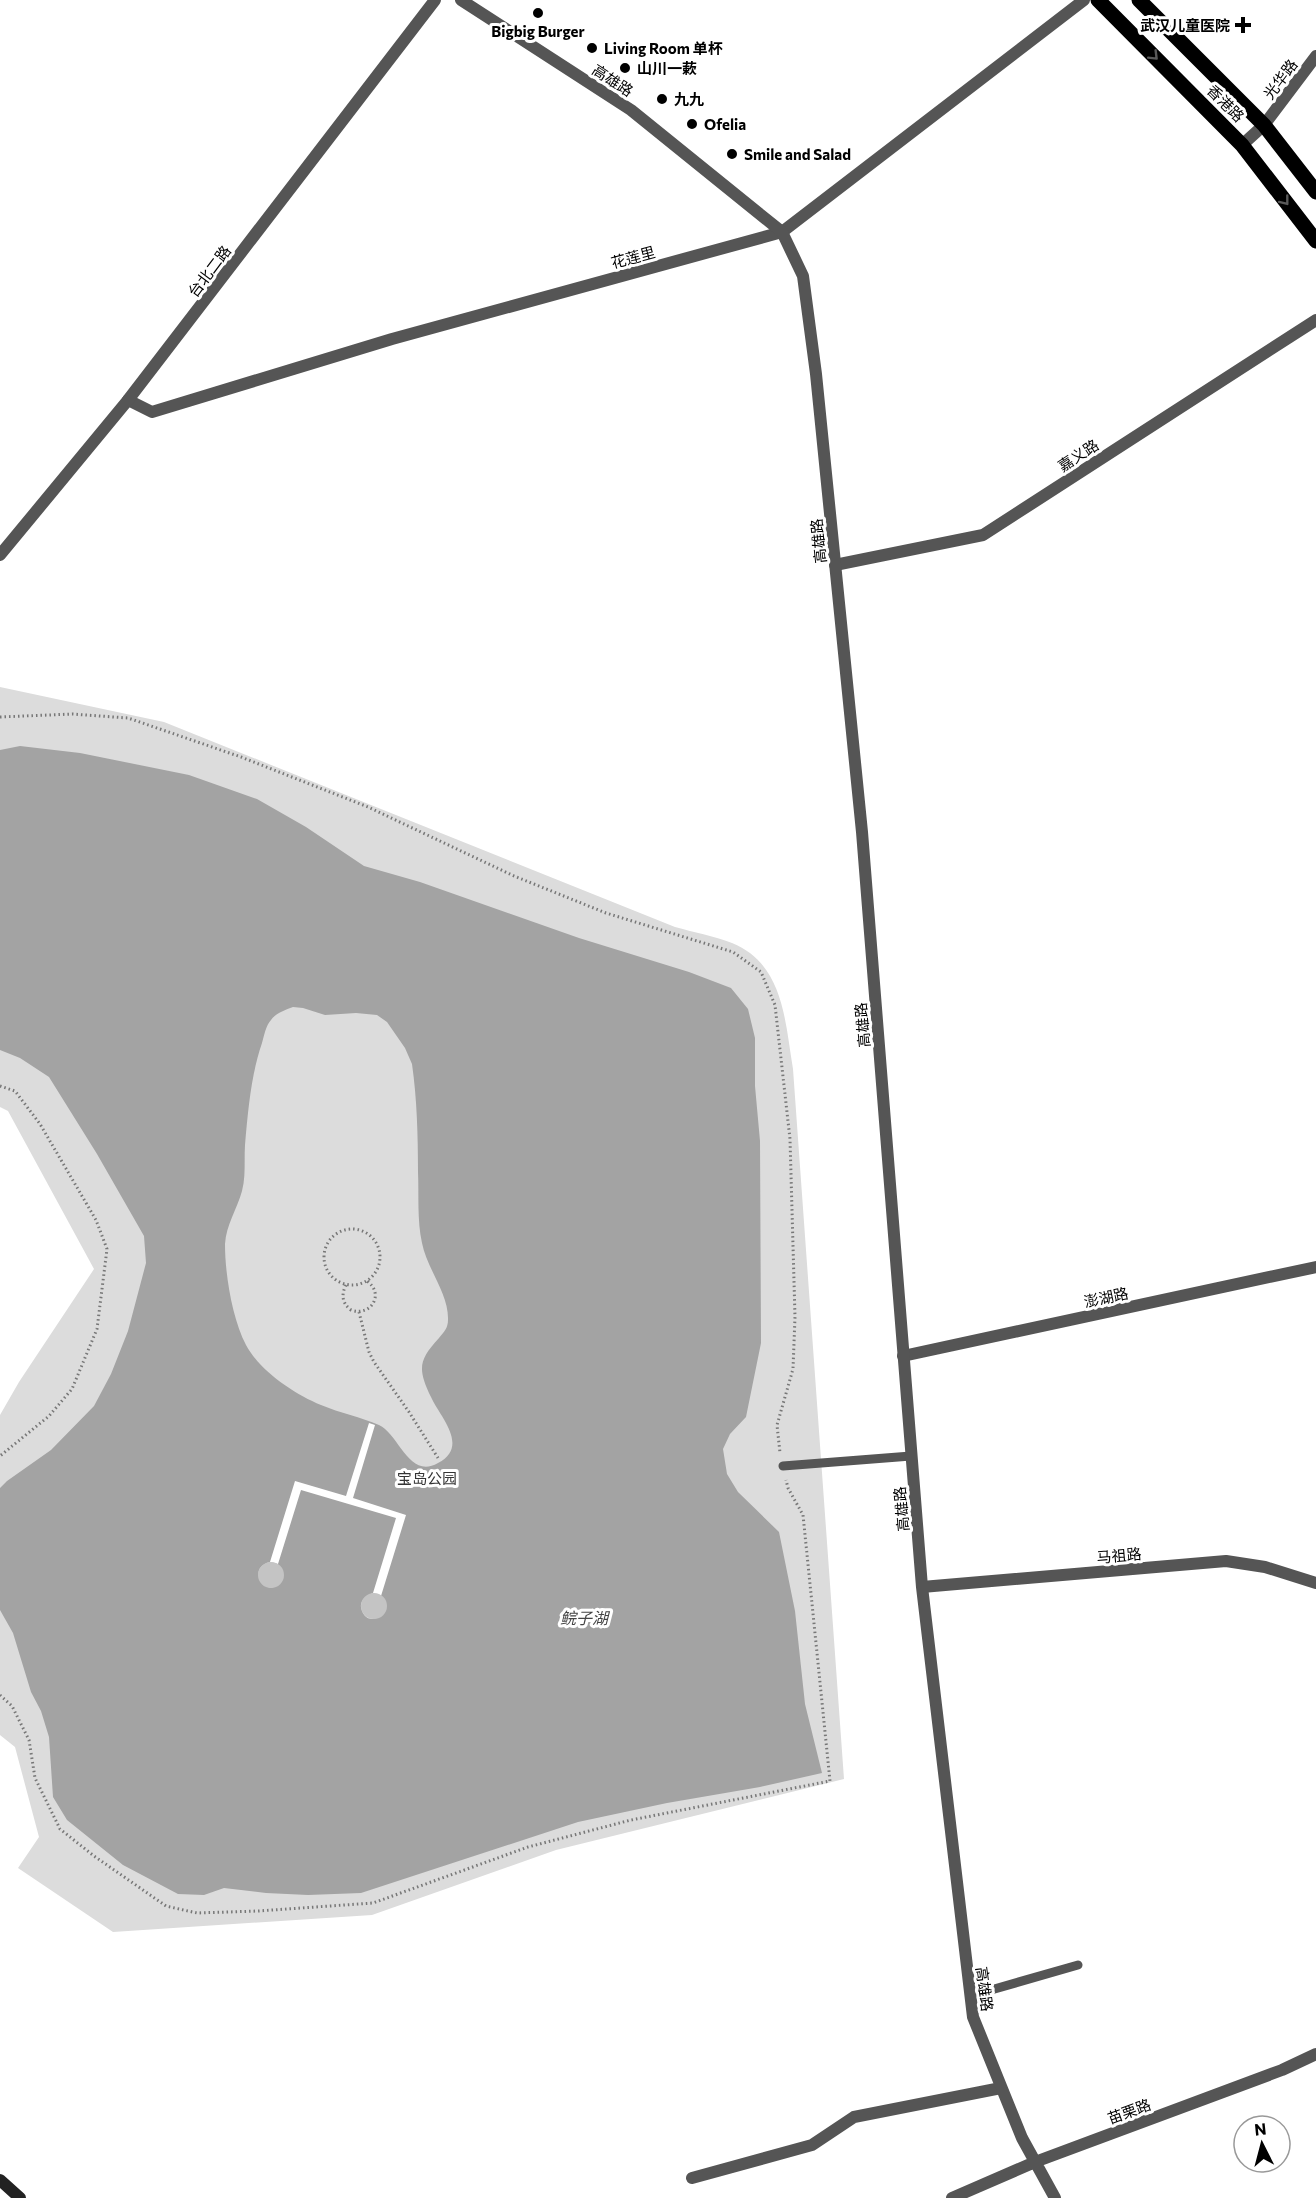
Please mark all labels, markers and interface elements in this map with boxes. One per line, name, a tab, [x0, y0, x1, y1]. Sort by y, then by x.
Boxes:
marker: Bigbig Burger	[531, 6, 545, 20]
place label: 武汉儿童医院	[1140, 16, 1230, 34]
marker: 武汉儿童医院	[1234, 16, 1252, 34]
place label: Bigbig Burger	[491, 22, 585, 40]
place label: Living Room 单杯	[604, 39, 723, 57]
marker: Living Room 单杯	[585, 41, 599, 55]
one-way arrow	[1147, 49, 1158, 60]
street label: 光华路	[1259, 56, 1301, 102]
place label: 山川一蔌	[637, 59, 697, 77]
street label: 高雄路	[589, 60, 637, 100]
marker: 山川一蔌	[618, 61, 632, 75]
street label: 香港路	[1204, 81, 1248, 125]
place label: 九九	[674, 90, 704, 108]
marker: 九九	[655, 92, 669, 106]
place label: Ofelia	[704, 115, 746, 133]
marker: Ofelia	[685, 117, 699, 131]
place label: Smile and Salad	[744, 145, 851, 163]
marker: Smile and Salad	[725, 147, 739, 161]
one-way arrow	[1277, 194, 1288, 205]
street label: 台北二路	[184, 242, 234, 300]
street label: 花莲里	[609, 242, 657, 272]
street label: 嘉义路	[1054, 435, 1102, 475]
street label: 高雄路	[807, 518, 829, 564]
street label: 高雄路	[851, 1002, 873, 1048]
street label: 澎湖路	[1082, 1284, 1130, 1310]
park label: 宝岛公园	[397, 1469, 457, 1487]
street label: 高雄路	[890, 1486, 912, 1532]
street label: 马祖路	[1096, 1544, 1142, 1566]
water label: 鲩子湖	[560, 1608, 611, 1627]
street label: 高雄路	[973, 1965, 997, 2013]
street label: 苗栗路	[1105, 2095, 1153, 2127]
north arrow	[1232, 2114, 1292, 2174]
text: N	[1253, 2119, 1267, 2139]

